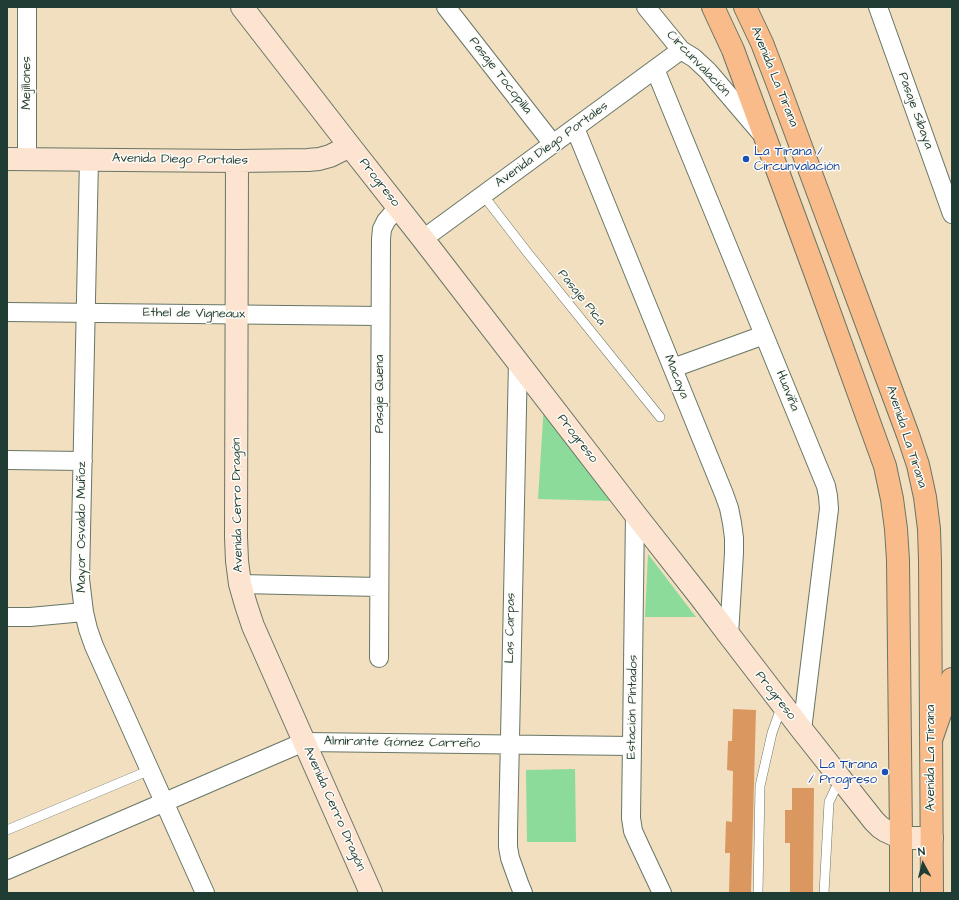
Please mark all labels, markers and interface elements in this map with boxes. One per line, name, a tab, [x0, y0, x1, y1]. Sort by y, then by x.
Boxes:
street label: Avenida La Tirana	[747, 25, 801, 129]
street label: Circunvalación	[663, 28, 733, 100]
street label: Pasaje Tocopilla	[465, 34, 535, 118]
street label: Mejillones	[19, 56, 35, 110]
street label: Pasaje Sibaya	[894, 70, 936, 152]
street label: Avenida Diego Portales	[492, 99, 612, 191]
place label: La Tirana / Circunvalación	[754, 144, 840, 175]
street label: Avenida Diego Portales	[112, 151, 248, 169]
marker: La Tirana / Circunvalación	[741, 154, 751, 164]
street label: Progreso	[355, 156, 403, 210]
street label: Pasaje Pica	[554, 267, 608, 329]
street label: Ethel de Vigneaux	[143, 305, 245, 323]
street label: Macaya	[660, 353, 692, 401]
street label: Pasaje Quena	[372, 355, 388, 433]
street label: Huaviña	[772, 368, 802, 414]
street label: Avenida La Tirana	[882, 384, 930, 490]
street label: Progreso	[553, 412, 601, 466]
street label: Avenida Cerro Dragón	[229, 437, 247, 573]
street label: Mayor Osvaldo Muñoz	[74, 461, 90, 593]
street label: Las Carpas	[503, 593, 519, 663]
street label: Estación Pintados	[624, 655, 642, 759]
street label: Progreso	[751, 669, 799, 723]
street label: Avenida La Tirana	[923, 705, 939, 811]
street label: Almirante Gómez Carreño	[324, 734, 480, 752]
street label: Avenida Cerro Dragón	[299, 744, 369, 874]
place label: La Tirana / Progreso	[808, 757, 877, 788]
marker: La Tirana / Progreso	[880, 767, 890, 777]
north arrow	[903, 844, 943, 884]
text: N	[917, 844, 926, 859]

